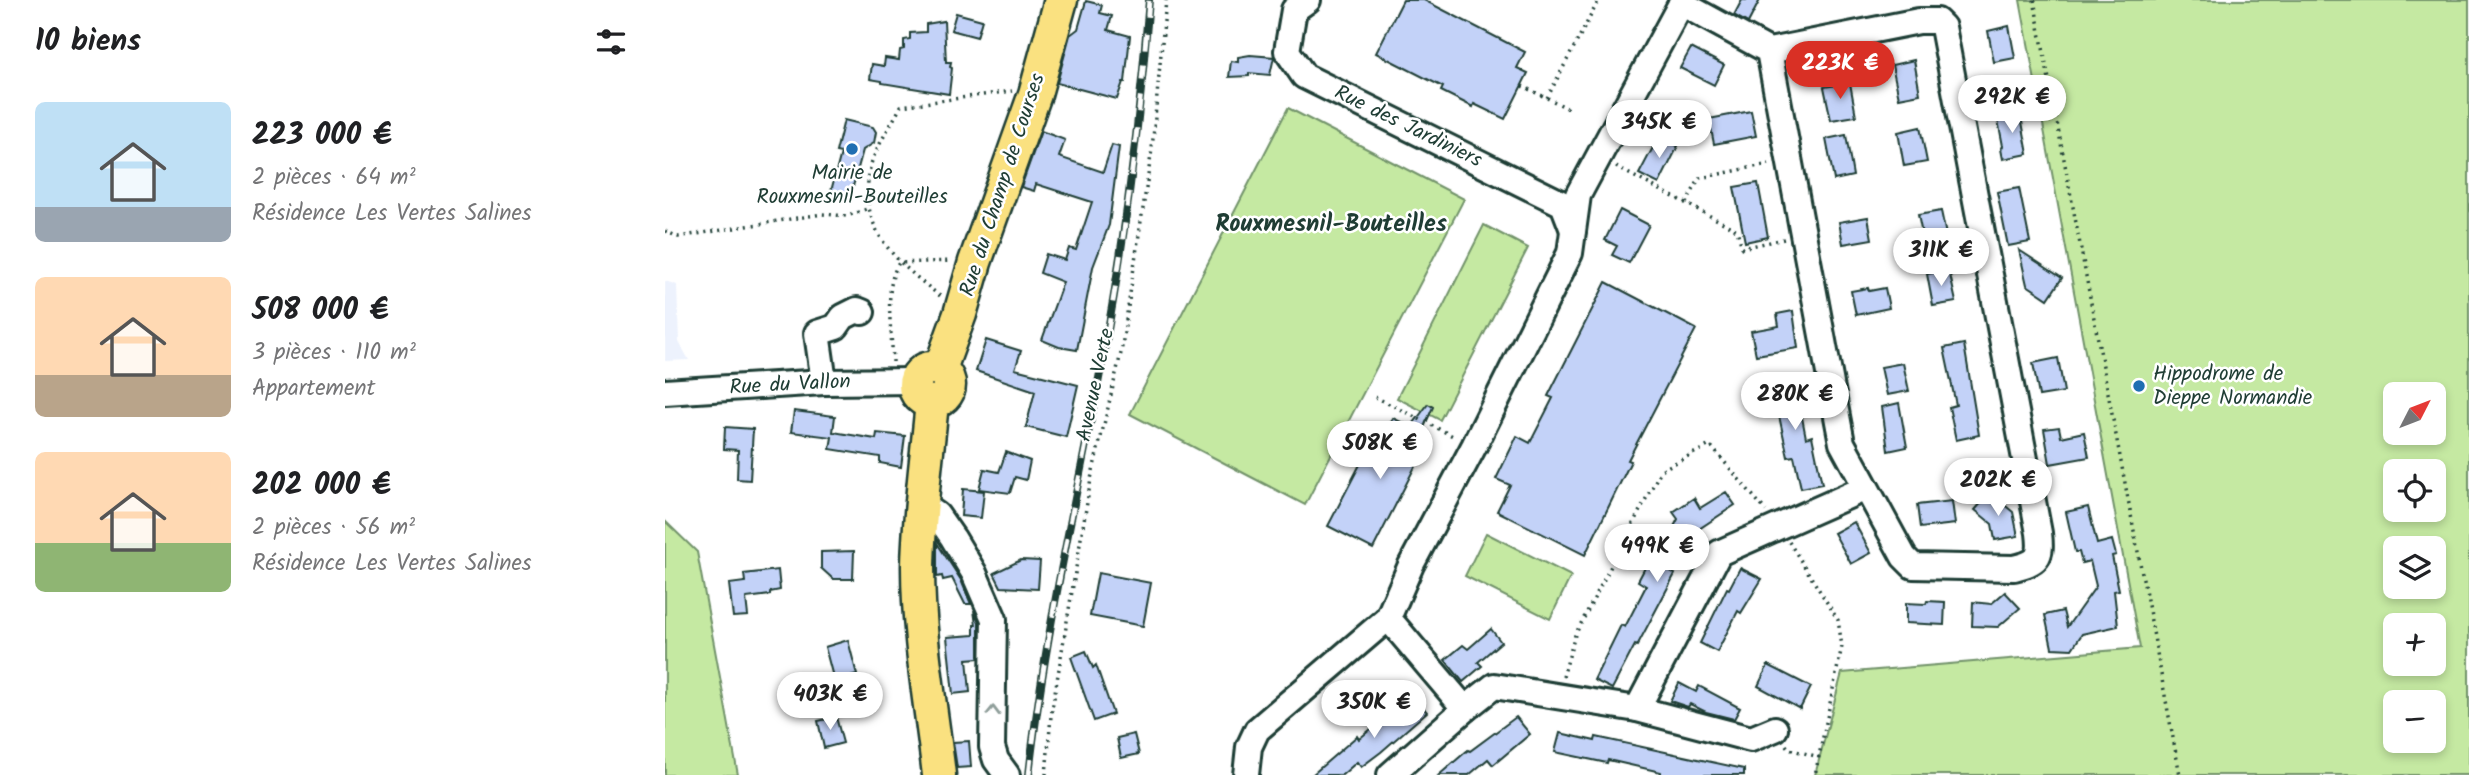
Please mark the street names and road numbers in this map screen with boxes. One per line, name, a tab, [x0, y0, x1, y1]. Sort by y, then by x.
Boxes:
street label: Rue du Champ de Courses	[951, 69, 1055, 301]
street label: Rue des Jardiniers	[1328, 77, 1488, 177]
street label: Avenue Verte	[1068, 325, 1124, 445]
street label: Rue du Vallon	[729, 365, 851, 405]

